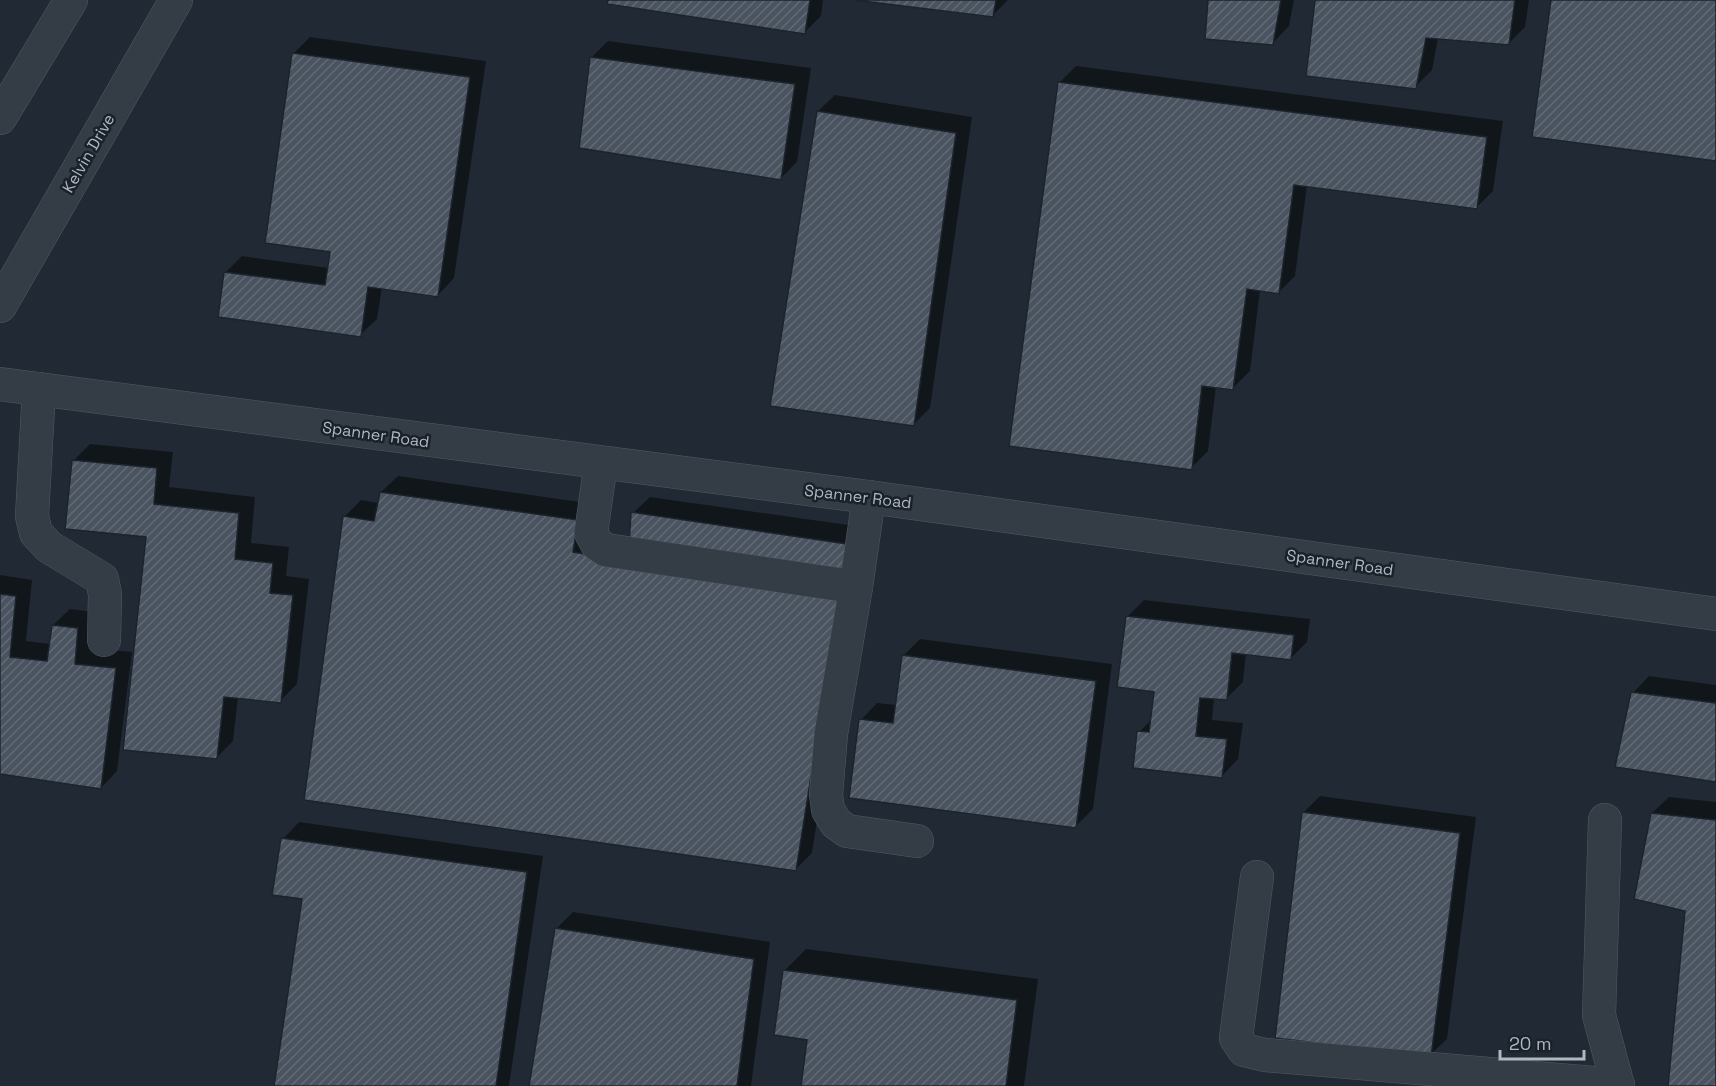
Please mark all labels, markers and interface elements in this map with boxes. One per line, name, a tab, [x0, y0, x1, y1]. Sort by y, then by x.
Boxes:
street label: Kelvin Drive	[57, 110, 119, 196]
street label: Spanner Road	[321, 417, 431, 452]
street label: Spanner Road	[803, 480, 913, 513]
street label: Spanner Road	[1285, 545, 1395, 580]
scale bar	[1500, 1023, 1584, 1061]
text: 20 m	[1509, 1032, 1552, 1055]

